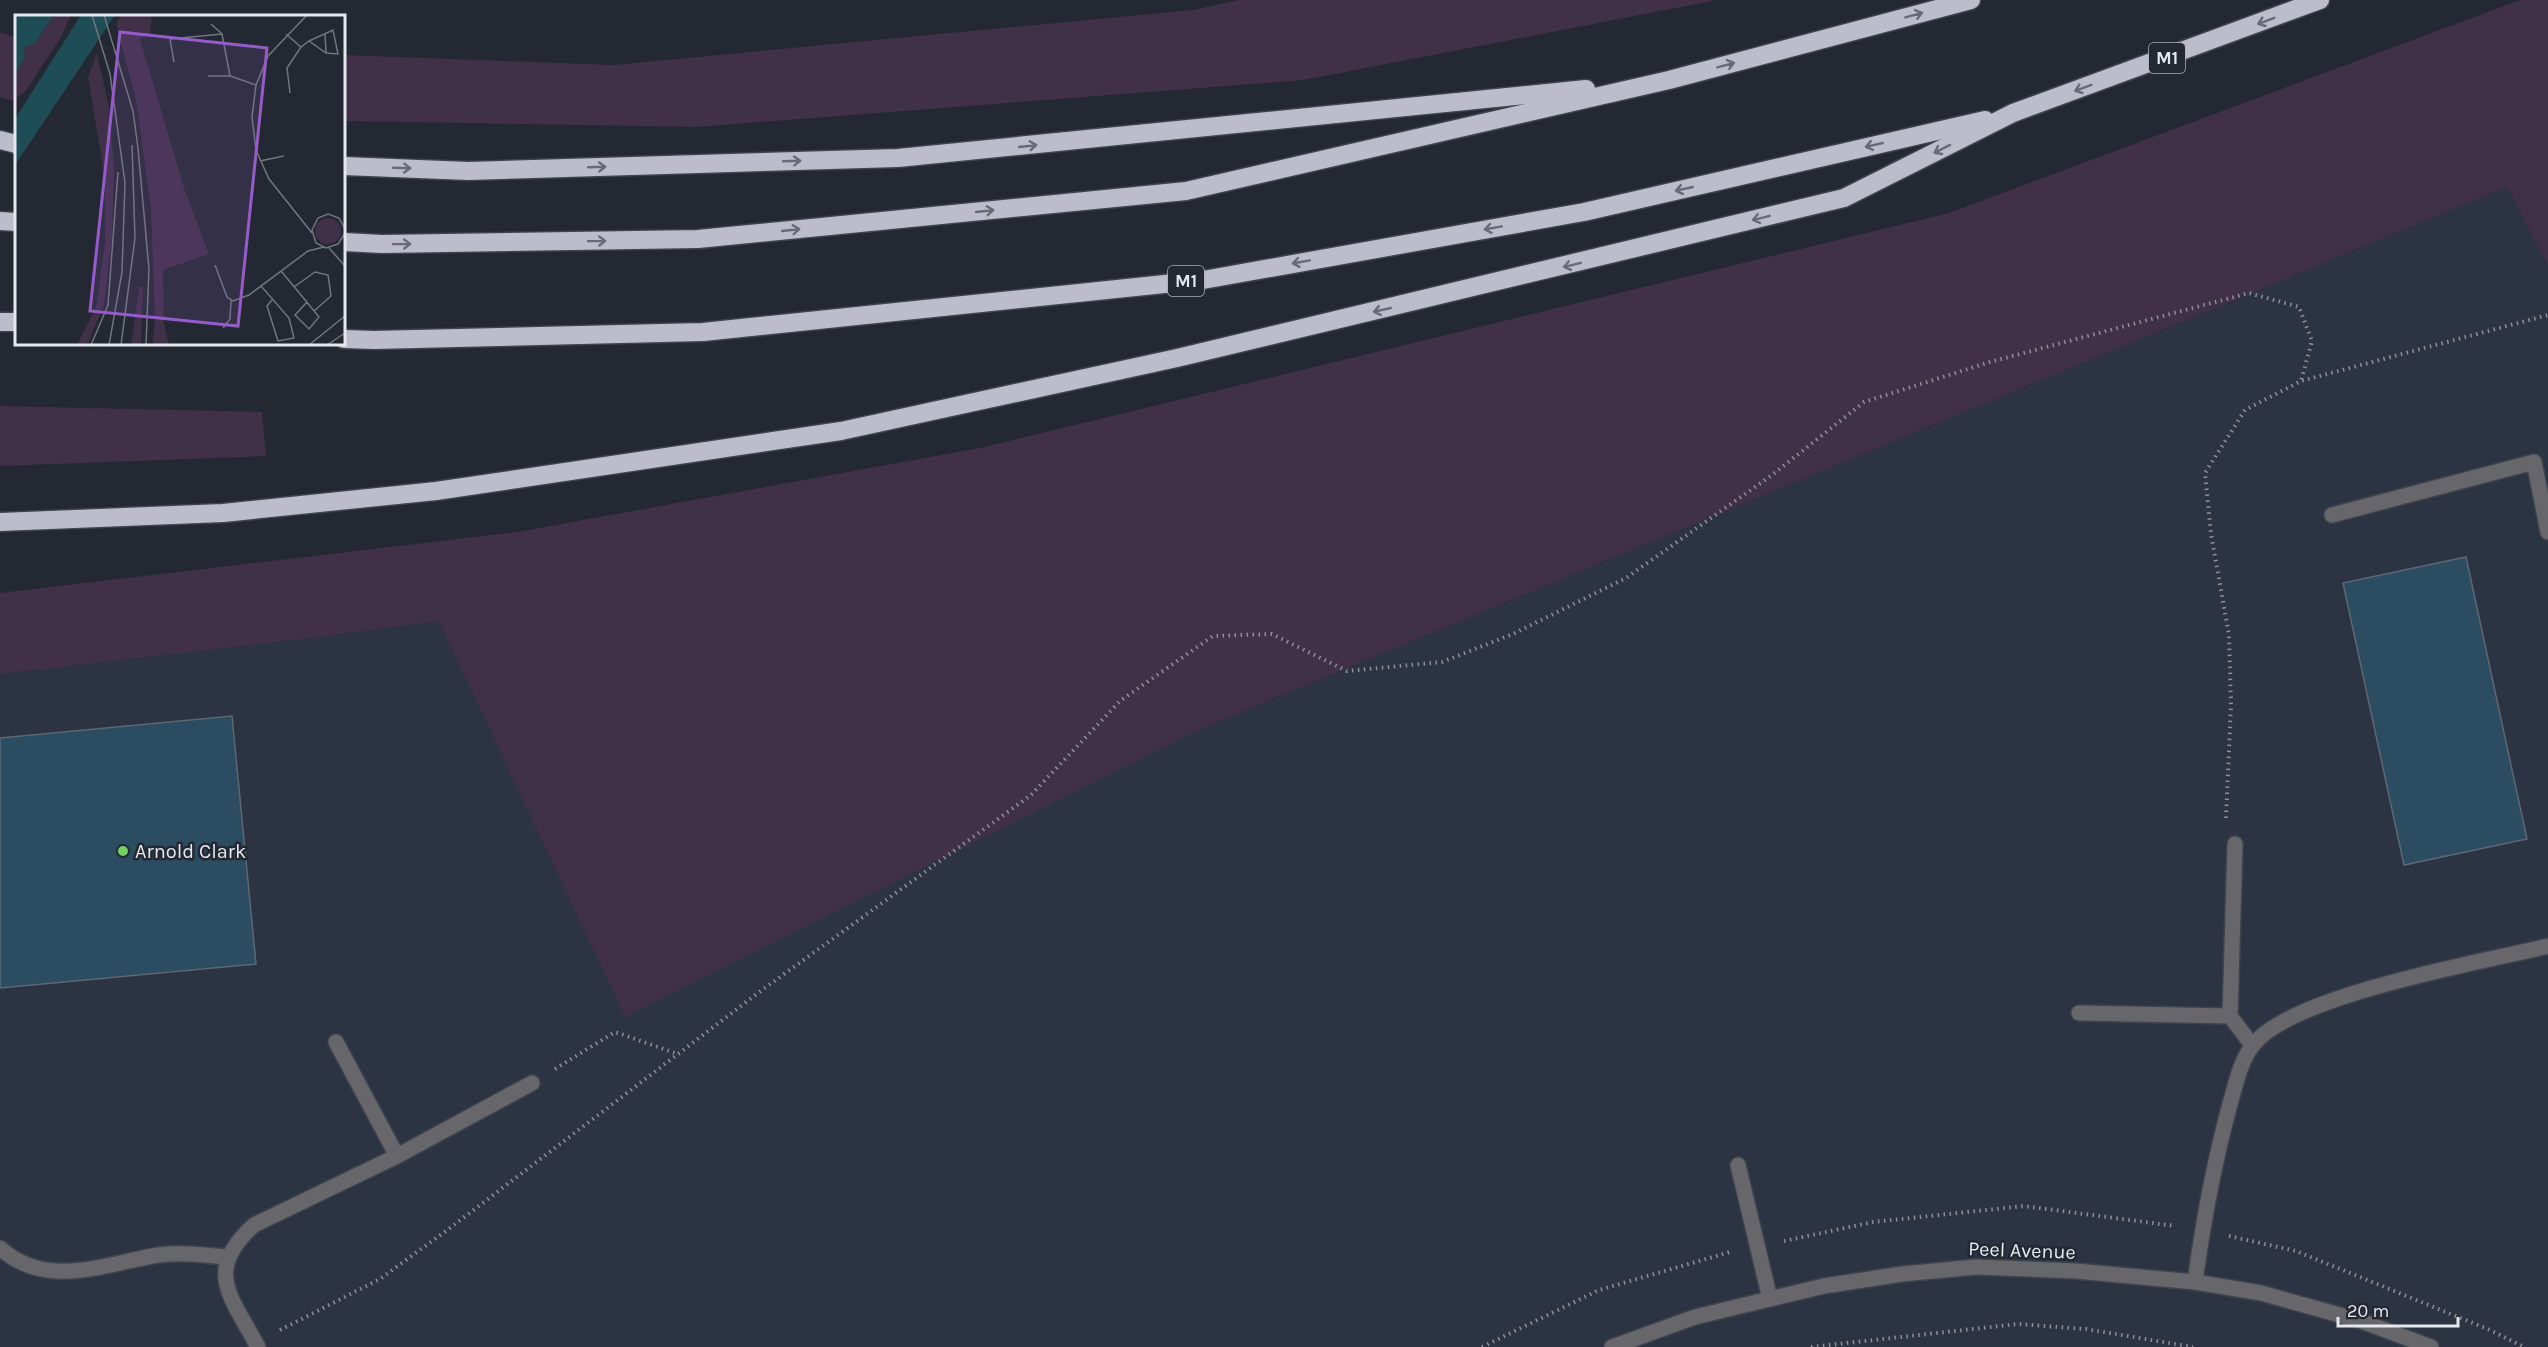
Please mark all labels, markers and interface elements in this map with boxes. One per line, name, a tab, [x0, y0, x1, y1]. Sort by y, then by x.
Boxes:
one-way arrow	[1905, 9, 1924, 20]
inset map	[15, 15, 345, 345]
one-way arrow	[2257, 16, 2275, 27]
road number: M1	[2149, 43, 2185, 73]
one-way arrow	[1716, 59, 1735, 70]
one-way arrow	[2074, 84, 2092, 95]
one-way arrow	[1018, 140, 1038, 151]
one-way arrow	[1865, 140, 1884, 152]
one-way arrow	[1934, 144, 1952, 155]
one-way arrow	[781, 156, 801, 167]
one-way arrow	[586, 161, 606, 173]
one-way arrow	[391, 163, 411, 174]
one-way arrow	[1675, 184, 1695, 195]
one-way arrow	[975, 205, 995, 216]
one-way arrow	[1752, 213, 1771, 225]
one-way arrow	[1484, 223, 1504, 234]
one-way arrow	[781, 224, 801, 235]
one-way arrow	[586, 235, 606, 246]
one-way arrow	[391, 238, 411, 250]
one-way arrow	[1292, 257, 1312, 268]
one-way arrow	[1563, 259, 1582, 271]
road number: M1	[1168, 266, 1204, 296]
one-way arrow	[1373, 304, 1392, 316]
place label: Arnold Clark	[135, 840, 246, 863]
marker: Arnold Clark	[116, 844, 130, 858]
street label: Peel Avenue	[1968, 1237, 2076, 1264]
scale bar	[2338, 1290, 2458, 1328]
text: 20 m	[2347, 1300, 2389, 1322]

